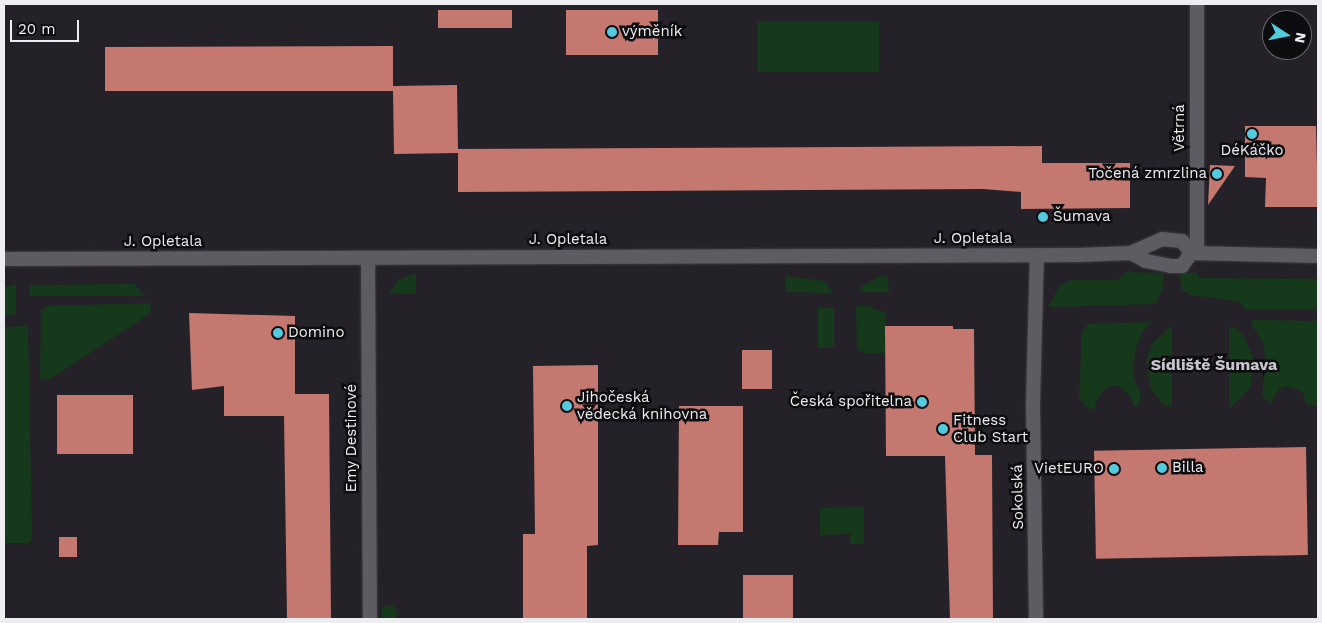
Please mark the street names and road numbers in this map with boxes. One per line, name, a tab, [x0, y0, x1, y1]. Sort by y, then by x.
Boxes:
street label: Větrná	[1171, 104, 1189, 152]
street label: J. Opletala	[934, 230, 1012, 248]
street label: J. Opletala	[529, 231, 607, 249]
street label: J. Opletala	[124, 233, 202, 251]
street label: Emy Destinové	[343, 384, 361, 492]
street label: Sokolská	[1008, 464, 1028, 530]

